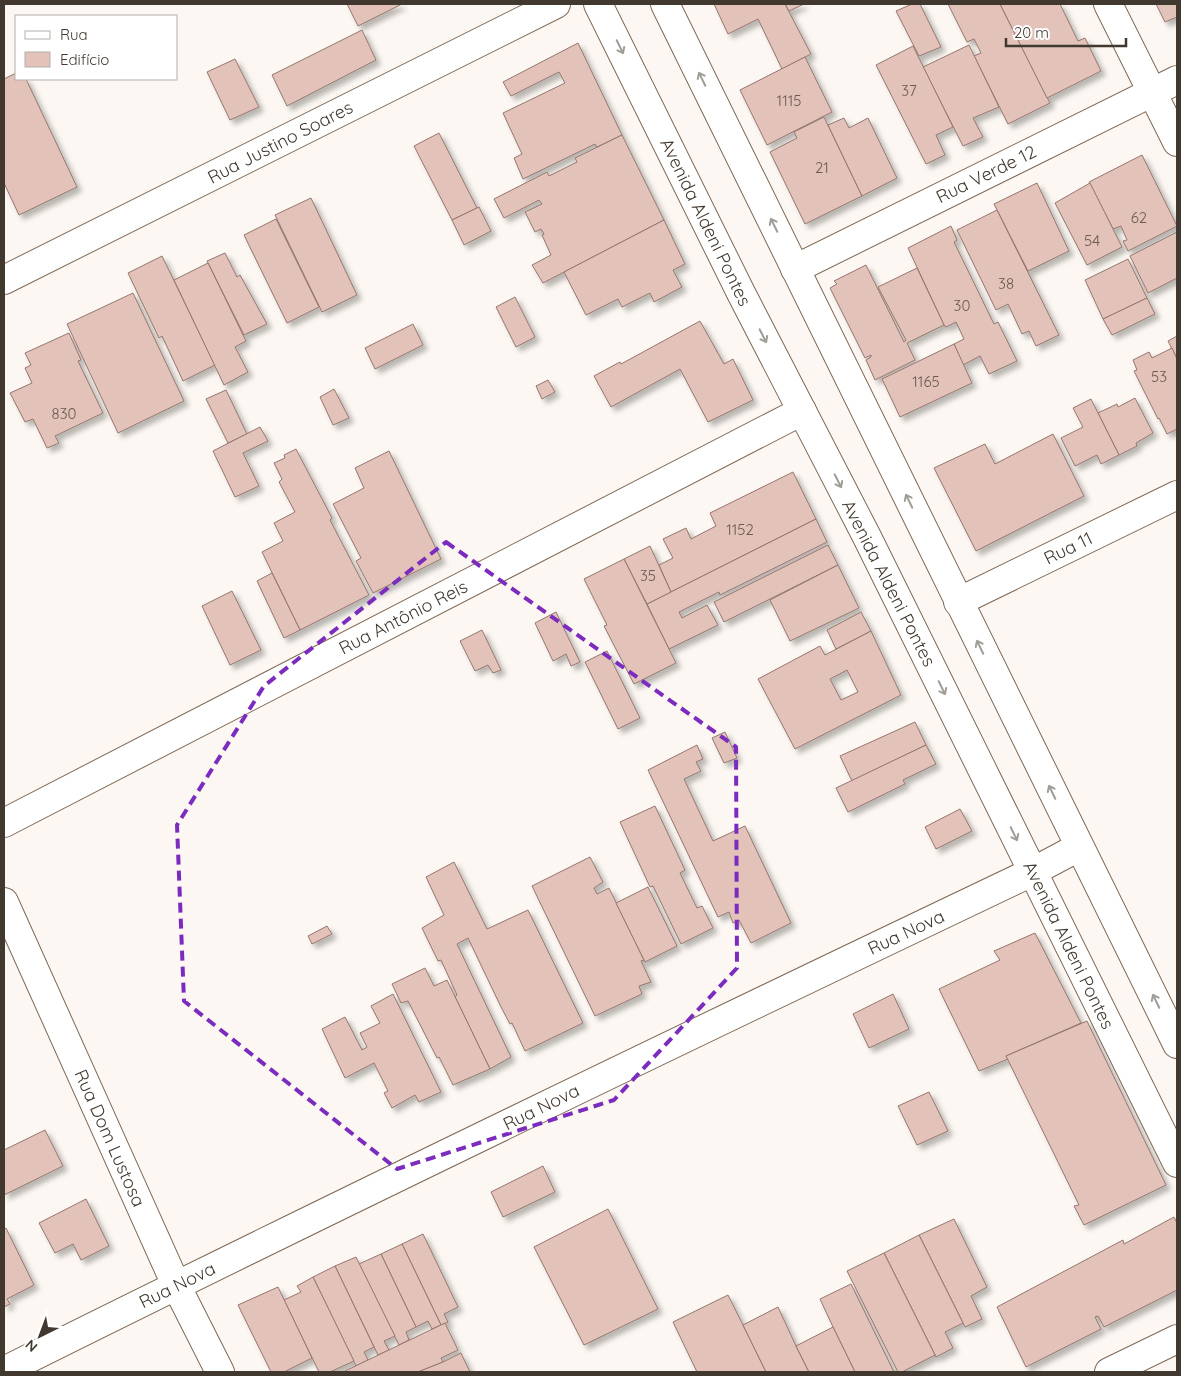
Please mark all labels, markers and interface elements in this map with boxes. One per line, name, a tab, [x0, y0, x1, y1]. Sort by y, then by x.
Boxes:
legend	[15, 15, 178, 80]
scale bar	[1006, 15, 1126, 47]
text: 20 m	[1014, 23, 1049, 42]
text: Rua	[60, 25, 88, 44]
one-way arrow	[615, 40, 625, 55]
text: Edifício	[60, 50, 109, 69]
one-way arrow	[697, 72, 706, 87]
house number: 37	[901, 81, 917, 100]
house number: 1115	[777, 91, 801, 110]
street label: Rua Justino Soares	[203, 95, 357, 189]
street label: Avenida Aldeni Pontes	[655, 134, 757, 310]
street label: Rua Verde 12	[932, 140, 1040, 208]
house number: 21	[815, 158, 829, 177]
house number: 62	[1131, 208, 1147, 227]
one-way arrow	[768, 218, 778, 233]
house number: 54	[1084, 231, 1100, 250]
house number: 38	[998, 274, 1014, 293]
house number: 30	[954, 296, 970, 315]
one-way arrow	[758, 329, 768, 344]
house number: 53	[1151, 367, 1167, 386]
house number: 1165	[912, 372, 940, 391]
house number: 830	[52, 404, 77, 423]
one-way arrow	[833, 473, 843, 488]
one-way arrow	[904, 494, 913, 509]
street label: Avenida Aldeni Pontes	[837, 496, 941, 670]
house number: 1152	[726, 520, 754, 539]
street label: Rua 11	[1040, 526, 1096, 570]
house number: 35	[640, 566, 656, 585]
street label: Rua Antônio Reis	[335, 575, 471, 659]
one-way arrow	[975, 639, 985, 654]
one-way arrow	[937, 681, 947, 696]
one-way arrow	[1047, 785, 1056, 800]
one-way arrow	[1010, 826, 1019, 841]
street label: Avenida Aldeni Pontes	[1018, 857, 1120, 1033]
street label: Rua Nova	[864, 904, 948, 960]
one-way arrow	[1150, 993, 1160, 1008]
street label: Rua Dom Lustosa	[69, 1066, 151, 1210]
street label: Rua Nova	[499, 1079, 583, 1135]
street label: Rua Nova	[135, 1257, 219, 1313]
north arrow	[15, 1311, 65, 1361]
text: N	[21, 1336, 41, 1356]

